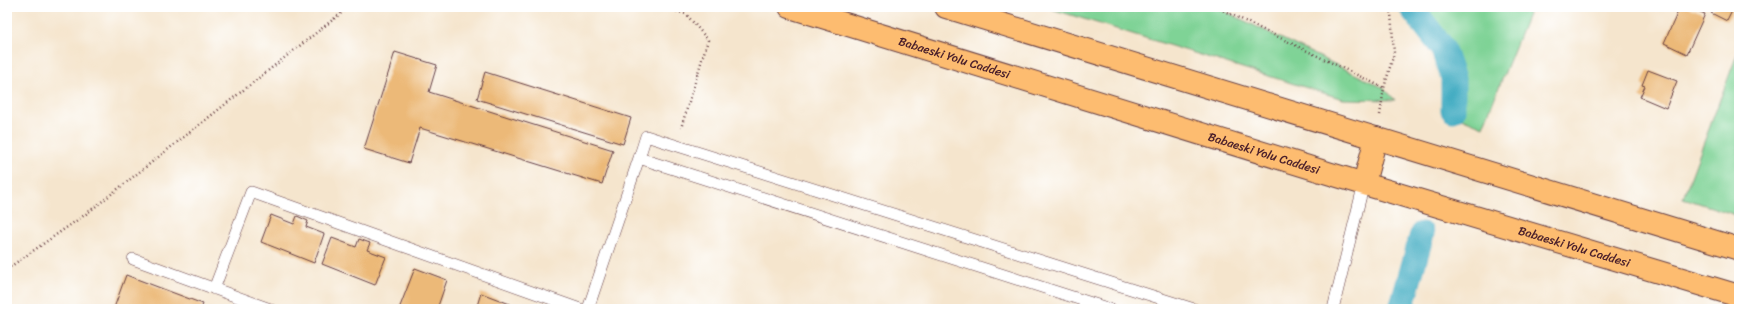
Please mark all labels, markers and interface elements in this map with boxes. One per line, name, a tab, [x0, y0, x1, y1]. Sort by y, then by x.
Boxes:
street label: Babaeski Yolu Caddesi	[896, 30, 1014, 86]
street label: Babaeski Yolu Caddesi	[1205, 126, 1323, 181]
street label: Babaeski Yolu Caddesi	[1515, 220, 1634, 274]

